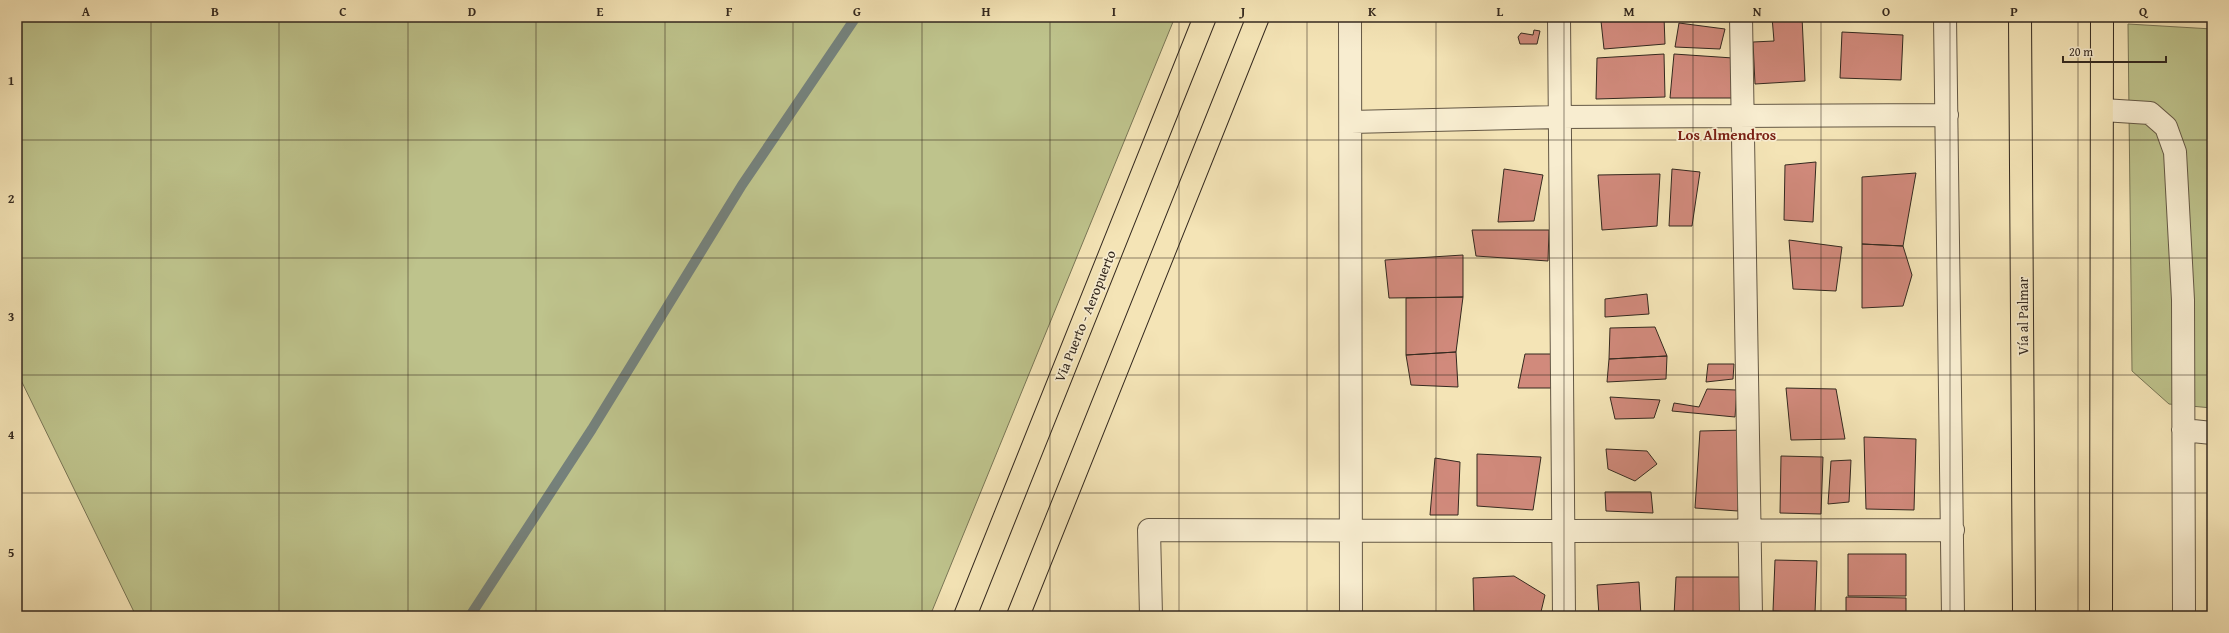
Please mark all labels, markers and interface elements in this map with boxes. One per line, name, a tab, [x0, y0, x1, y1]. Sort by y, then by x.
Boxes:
text: A	[82, 2, 91, 21]
text: B	[211, 2, 219, 21]
text: C	[339, 2, 347, 21]
text: D	[468, 2, 476, 21]
text: E	[597, 2, 604, 21]
text: F	[726, 2, 733, 21]
text: G	[853, 2, 861, 21]
text: H	[981, 2, 991, 21]
text: I	[1112, 2, 1116, 21]
text: J	[1239, 2, 1246, 21]
text: K	[1368, 2, 1377, 21]
text: L	[1497, 2, 1504, 21]
text: M	[1623, 2, 1635, 21]
text: N	[1753, 2, 1762, 21]
text: O	[1882, 2, 1890, 21]
text: P	[2010, 2, 2018, 21]
text: Q	[2139, 2, 2149, 21]
scale bar	[2063, 38, 2166, 64]
text: 20 m	[2069, 43, 2093, 60]
text: 1	[8, 71, 14, 90]
district label: Los Almendros	[1678, 124, 1776, 145]
text: 2	[8, 189, 15, 208]
street label: Via Puerto - Aeropuerto	[1049, 247, 1121, 385]
street label: Vía al Palmar	[2013, 277, 2033, 355]
text: 3	[8, 307, 14, 326]
text: 4	[8, 425, 15, 444]
text: 5	[8, 543, 15, 562]

